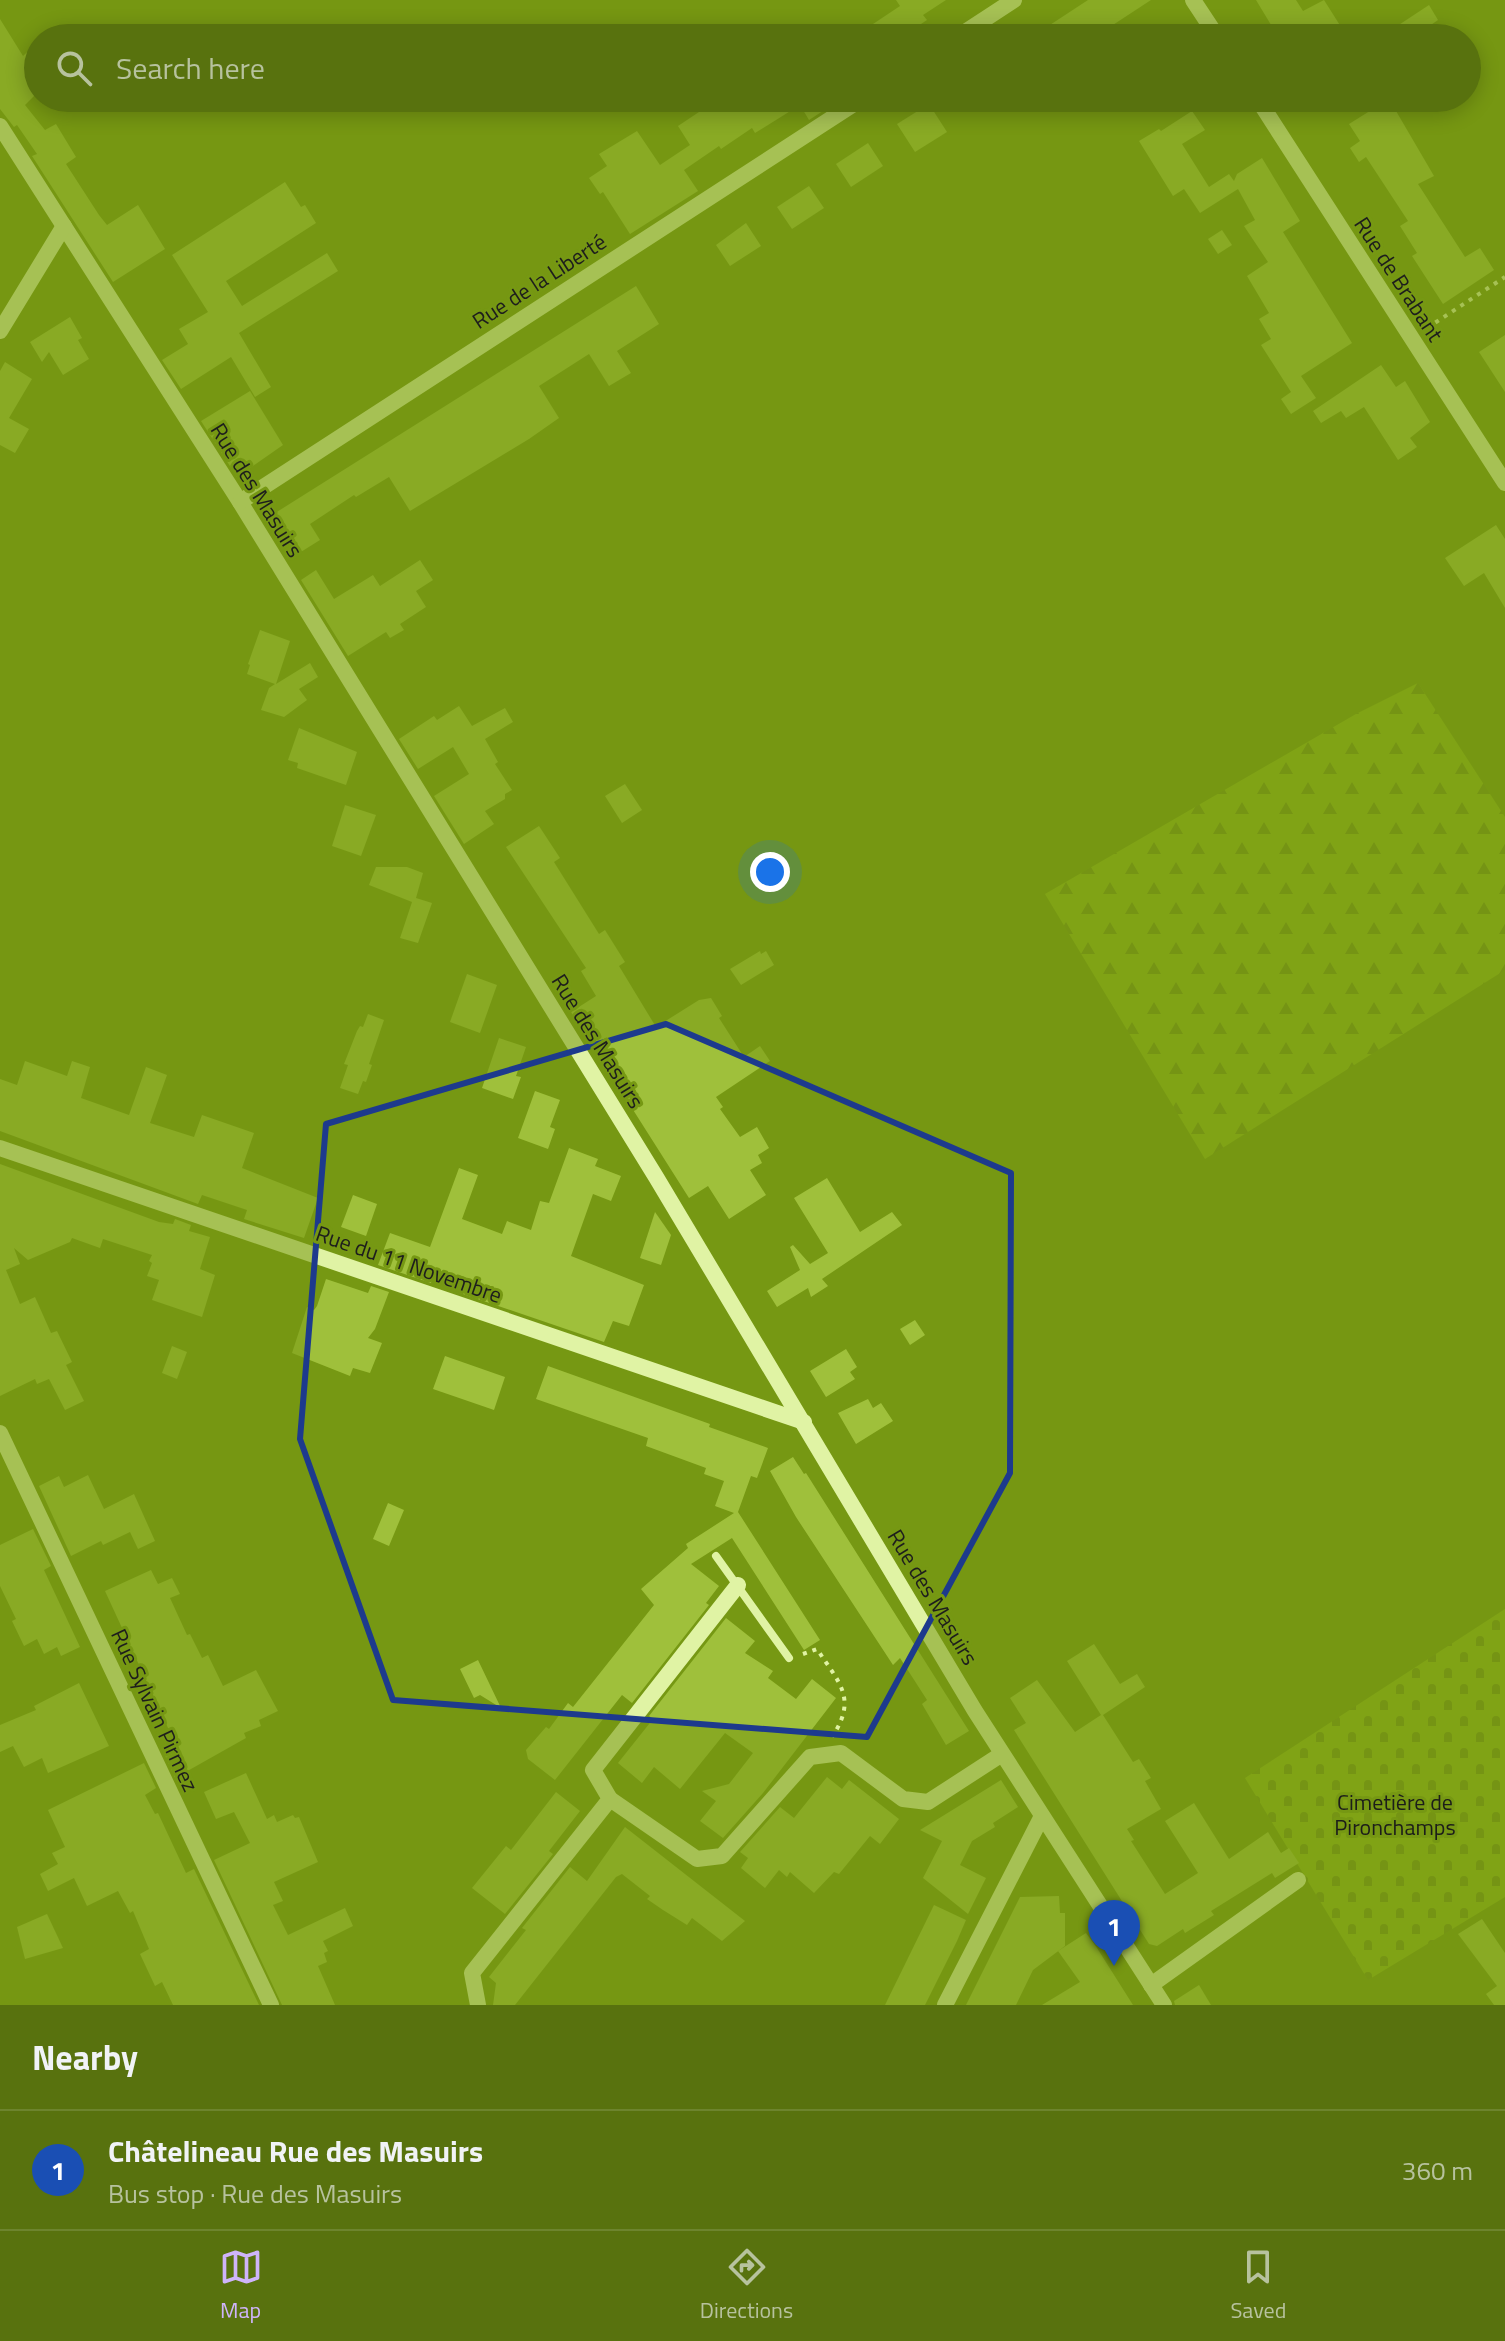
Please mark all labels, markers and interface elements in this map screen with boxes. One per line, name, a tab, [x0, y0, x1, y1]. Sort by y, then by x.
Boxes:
search box	[24, 24, 1481, 112]
text: Search here	[116, 45, 265, 91]
icon: search	[52, 46, 96, 90]
street label: Rue de Brabant	[1346, 210, 1452, 348]
street label: Rue de la Liberté	[465, 225, 613, 337]
street label: Rue des Masuirs	[202, 416, 312, 564]
your location	[750, 852, 790, 892]
street label: Rue des Masuirs	[543, 967, 653, 1115]
street label: Rue du 11 Novembre	[311, 1216, 507, 1312]
street label: Rue des Masuirs	[879, 1523, 987, 1671]
street label: Rue Sylvain Pirmez	[102, 1623, 208, 1797]
park label: Cimetière de Pironchamps	[1334, 1785, 1456, 1844]
pin: 1	[1088, 1900, 1140, 1966]
text: Nearby	[32, 2031, 138, 2083]
text: Châtelineau Rue des Masuirs	[108, 2128, 483, 2174]
text: 1	[51, 2151, 65, 2190]
text: 360 m	[1402, 2151, 1473, 2190]
text: Bus stop · Rue des Masuirs	[108, 2174, 402, 2213]
tab: Map	[219, 2245, 263, 2327]
tab: Directions	[700, 2245, 793, 2327]
tab: Saved	[1230, 2245, 1286, 2327]

